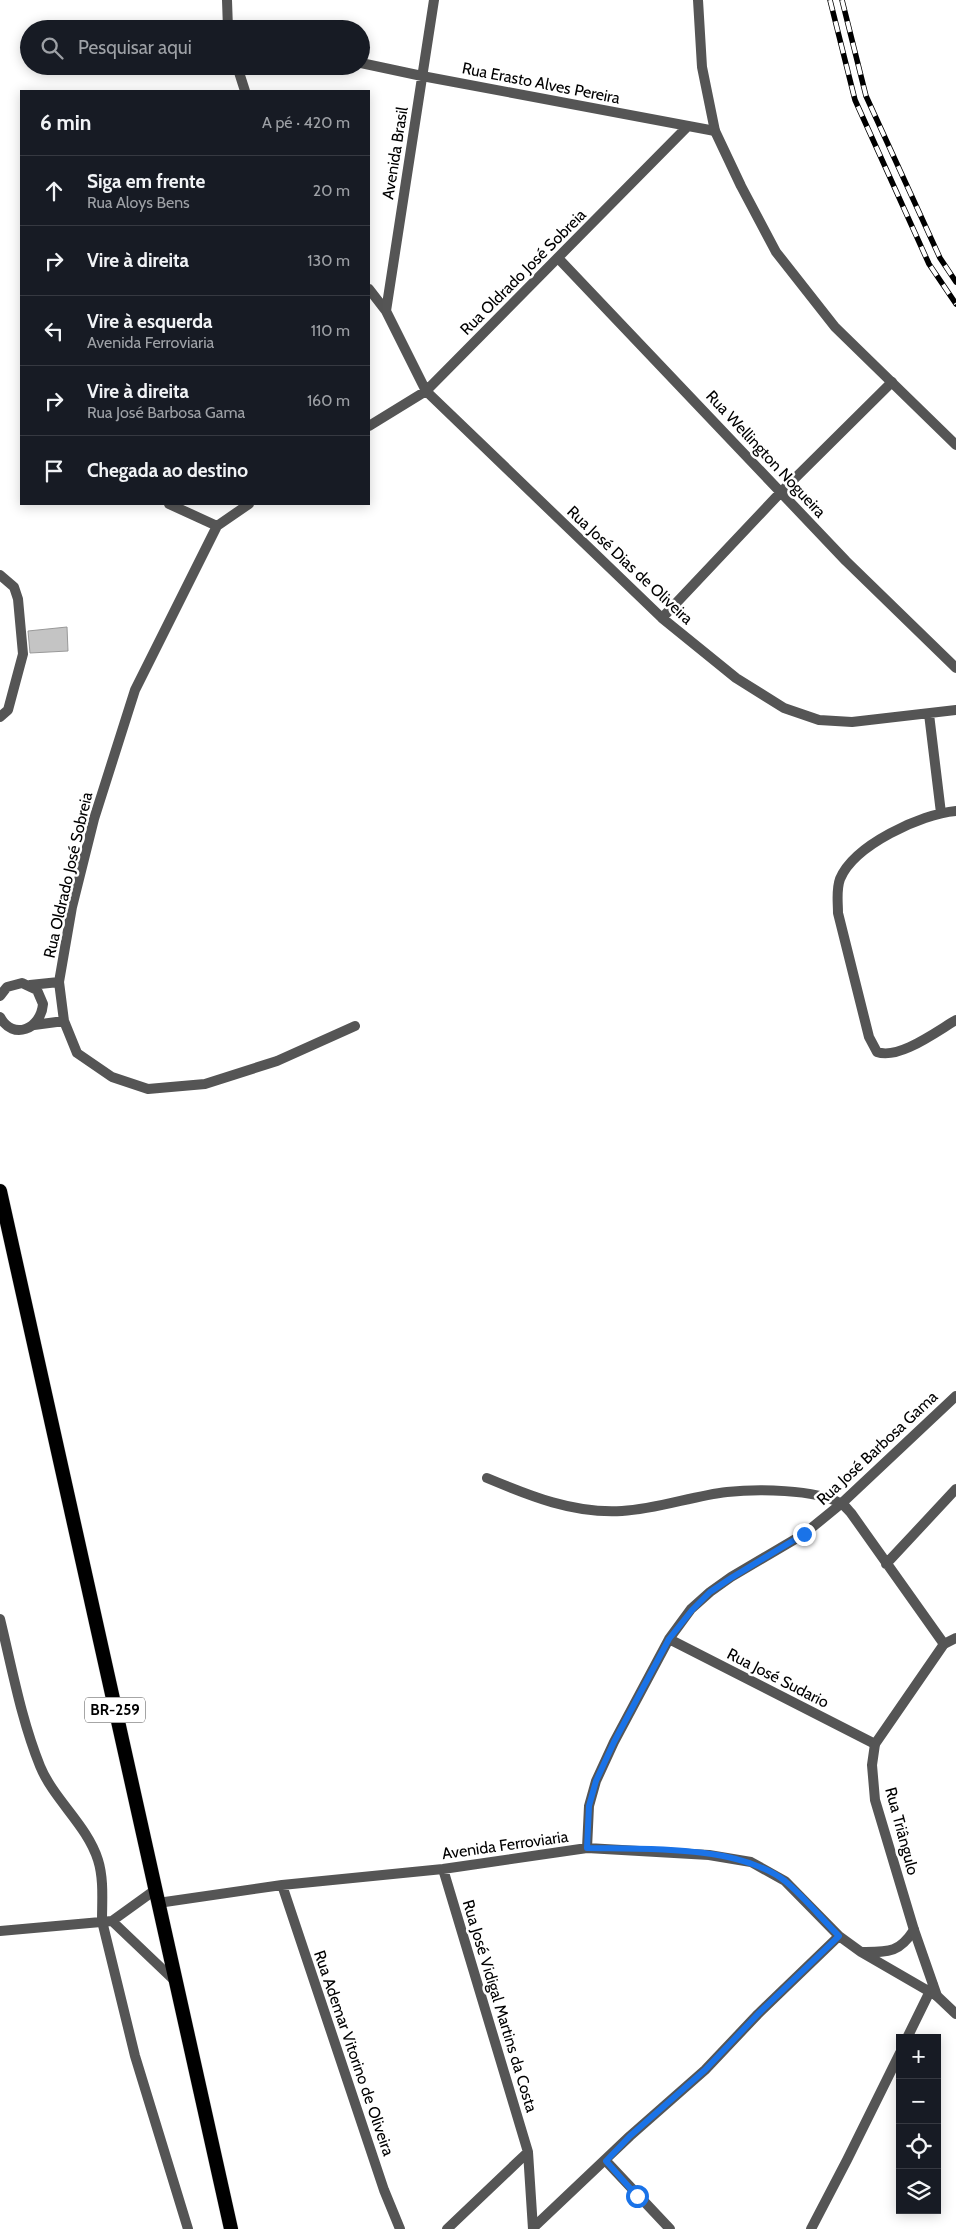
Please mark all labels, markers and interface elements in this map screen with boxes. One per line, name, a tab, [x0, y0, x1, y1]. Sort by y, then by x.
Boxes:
search box	[20, 20, 370, 75]
icon: search	[38, 34, 66, 62]
text: Pesquisar aqui	[78, 36, 192, 59]
street label: Rua Erasto Alves Pereira	[460, 58, 622, 108]
street label: Avenida Brasil	[378, 105, 412, 201]
text: 6 min	[40, 110, 91, 135]
text: A pé · 420 m	[262, 113, 350, 132]
text: Siga em frente	[87, 170, 205, 193]
icon: ahead	[40, 177, 68, 205]
text: 20 m	[313, 181, 350, 200]
text: Rua Aloys Bens	[87, 193, 190, 212]
street label: Rua Oldrado José Sobreia	[456, 205, 590, 339]
icon: right	[40, 247, 68, 275]
text: Vire à direita	[87, 249, 189, 272]
text: 130 m	[307, 251, 350, 270]
text: Vire à esquerda	[87, 310, 213, 333]
icon: left	[40, 317, 68, 345]
text: 110 m	[311, 321, 350, 340]
text: Avenida Ferroviaria	[87, 333, 214, 352]
text: Vire à direita	[87, 380, 189, 403]
icon: right	[40, 387, 68, 415]
street label: Rua Wellington Nogueira	[702, 387, 830, 522]
text: 160 m	[307, 391, 350, 410]
text: Rua José Barbosa Gama	[87, 403, 245, 422]
icon: arrive	[40, 457, 68, 485]
text: Chegada ao destino	[87, 459, 248, 482]
street label: Rua José Dias de Oliveira	[563, 502, 697, 628]
street label: Rua Oldrado José Sobreia	[40, 790, 96, 960]
street label: Rua José Barbosa Gama	[813, 1387, 942, 1509]
route end	[793, 1523, 816, 1546]
street label: Rua José Sudario	[724, 1644, 832, 1712]
road number: BR-259	[85, 1698, 145, 1722]
street label: Rua Triângulo	[881, 1785, 923, 1877]
street label: Avenida Ferroviaria	[441, 1827, 570, 1863]
street label: Rua José Vidigal Martins da Costa	[459, 1897, 542, 2115]
street label: Rua Ademar Vitorino de Oliveira	[310, 1948, 398, 2159]
map controls	[896, 2034, 941, 2214]
button: +	[896, 2034, 941, 2079]
button: −	[896, 2079, 941, 2124]
button: locate	[896, 2124, 941, 2169]
button: layers	[896, 2169, 941, 2214]
route start	[626, 2185, 649, 2208]

